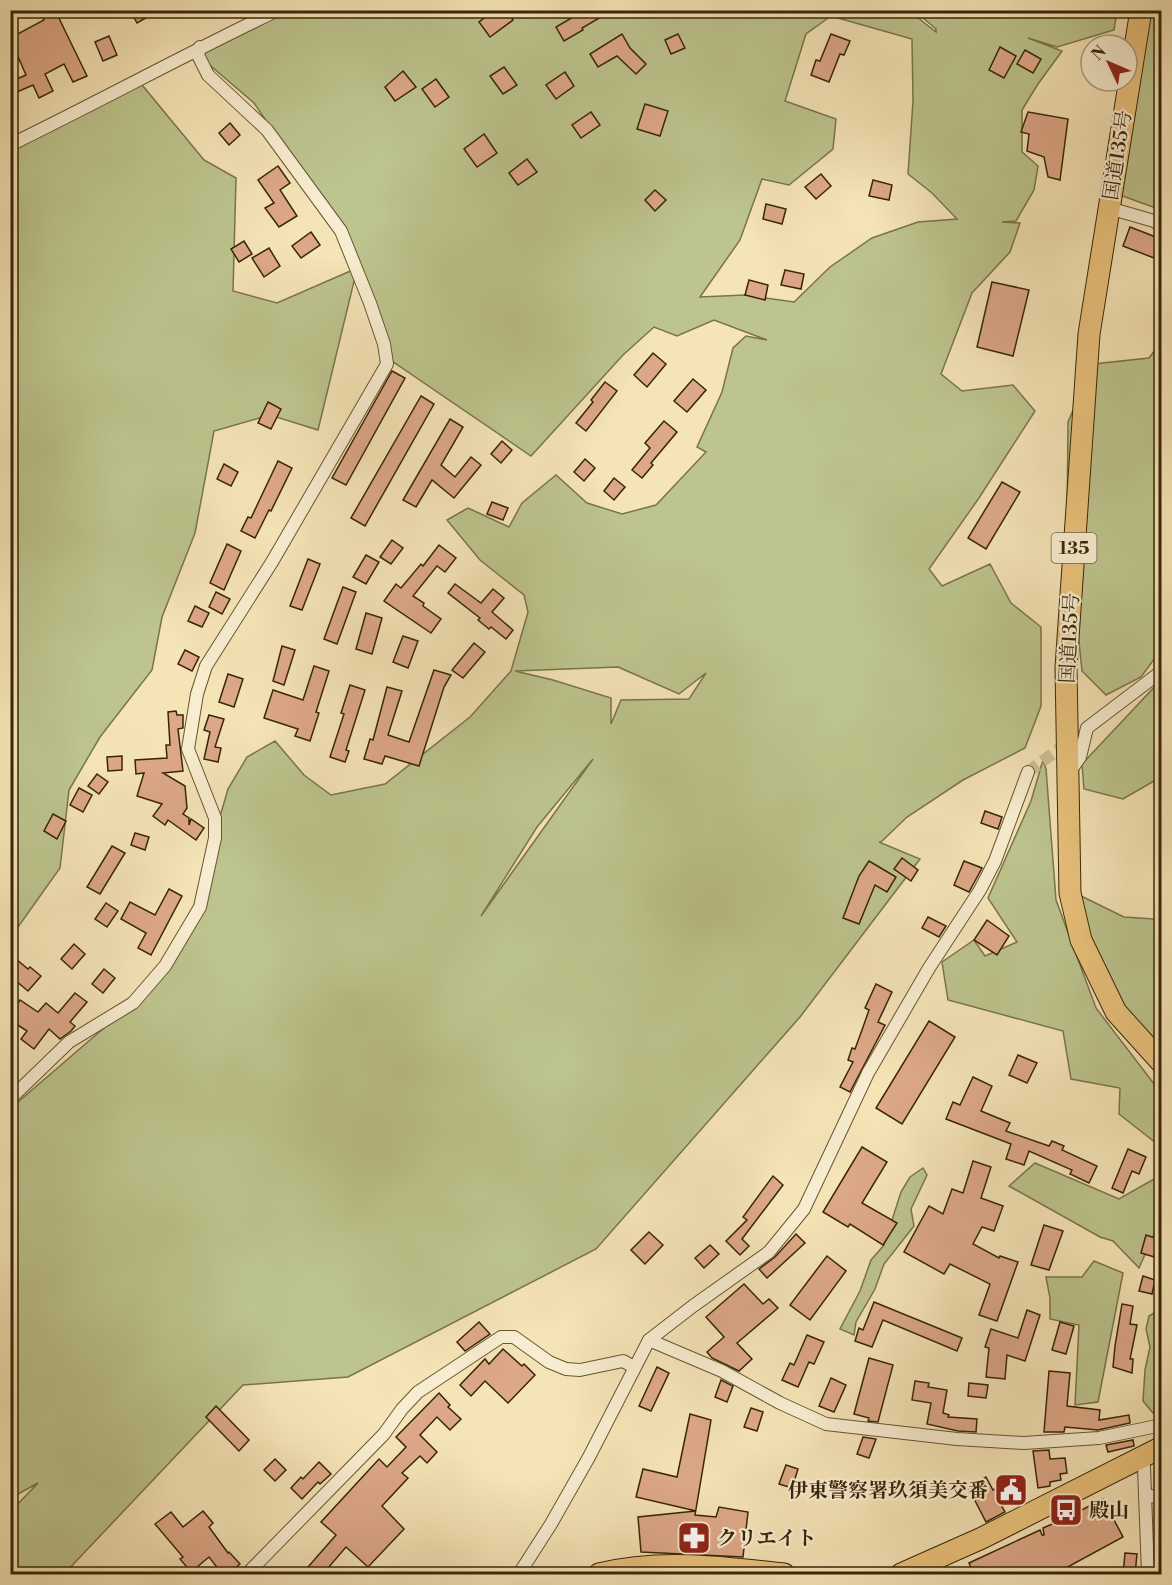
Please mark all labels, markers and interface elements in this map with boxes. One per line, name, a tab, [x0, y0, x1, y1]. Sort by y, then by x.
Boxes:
north arrow	[1079, 33, 1139, 93]
text: N	[1087, 42, 1111, 65]
street label: 国道135号	[1099, 108, 1138, 202]
road number: 135	[1052, 533, 1096, 563]
street label: 国道135号	[1056, 592, 1085, 684]
public building icon: 伊東警察署玖須美交番	[993, 1472, 1029, 1508]
place label: 伊東警察署玖須美交番	[788, 1479, 988, 1504]
bus stop icon: 殿山	[1048, 1492, 1084, 1528]
place label: 殿山	[1089, 1499, 1129, 1524]
pharmacy icon: クリエイト	[676, 1520, 712, 1556]
place label: クリエイト	[717, 1527, 817, 1552]

